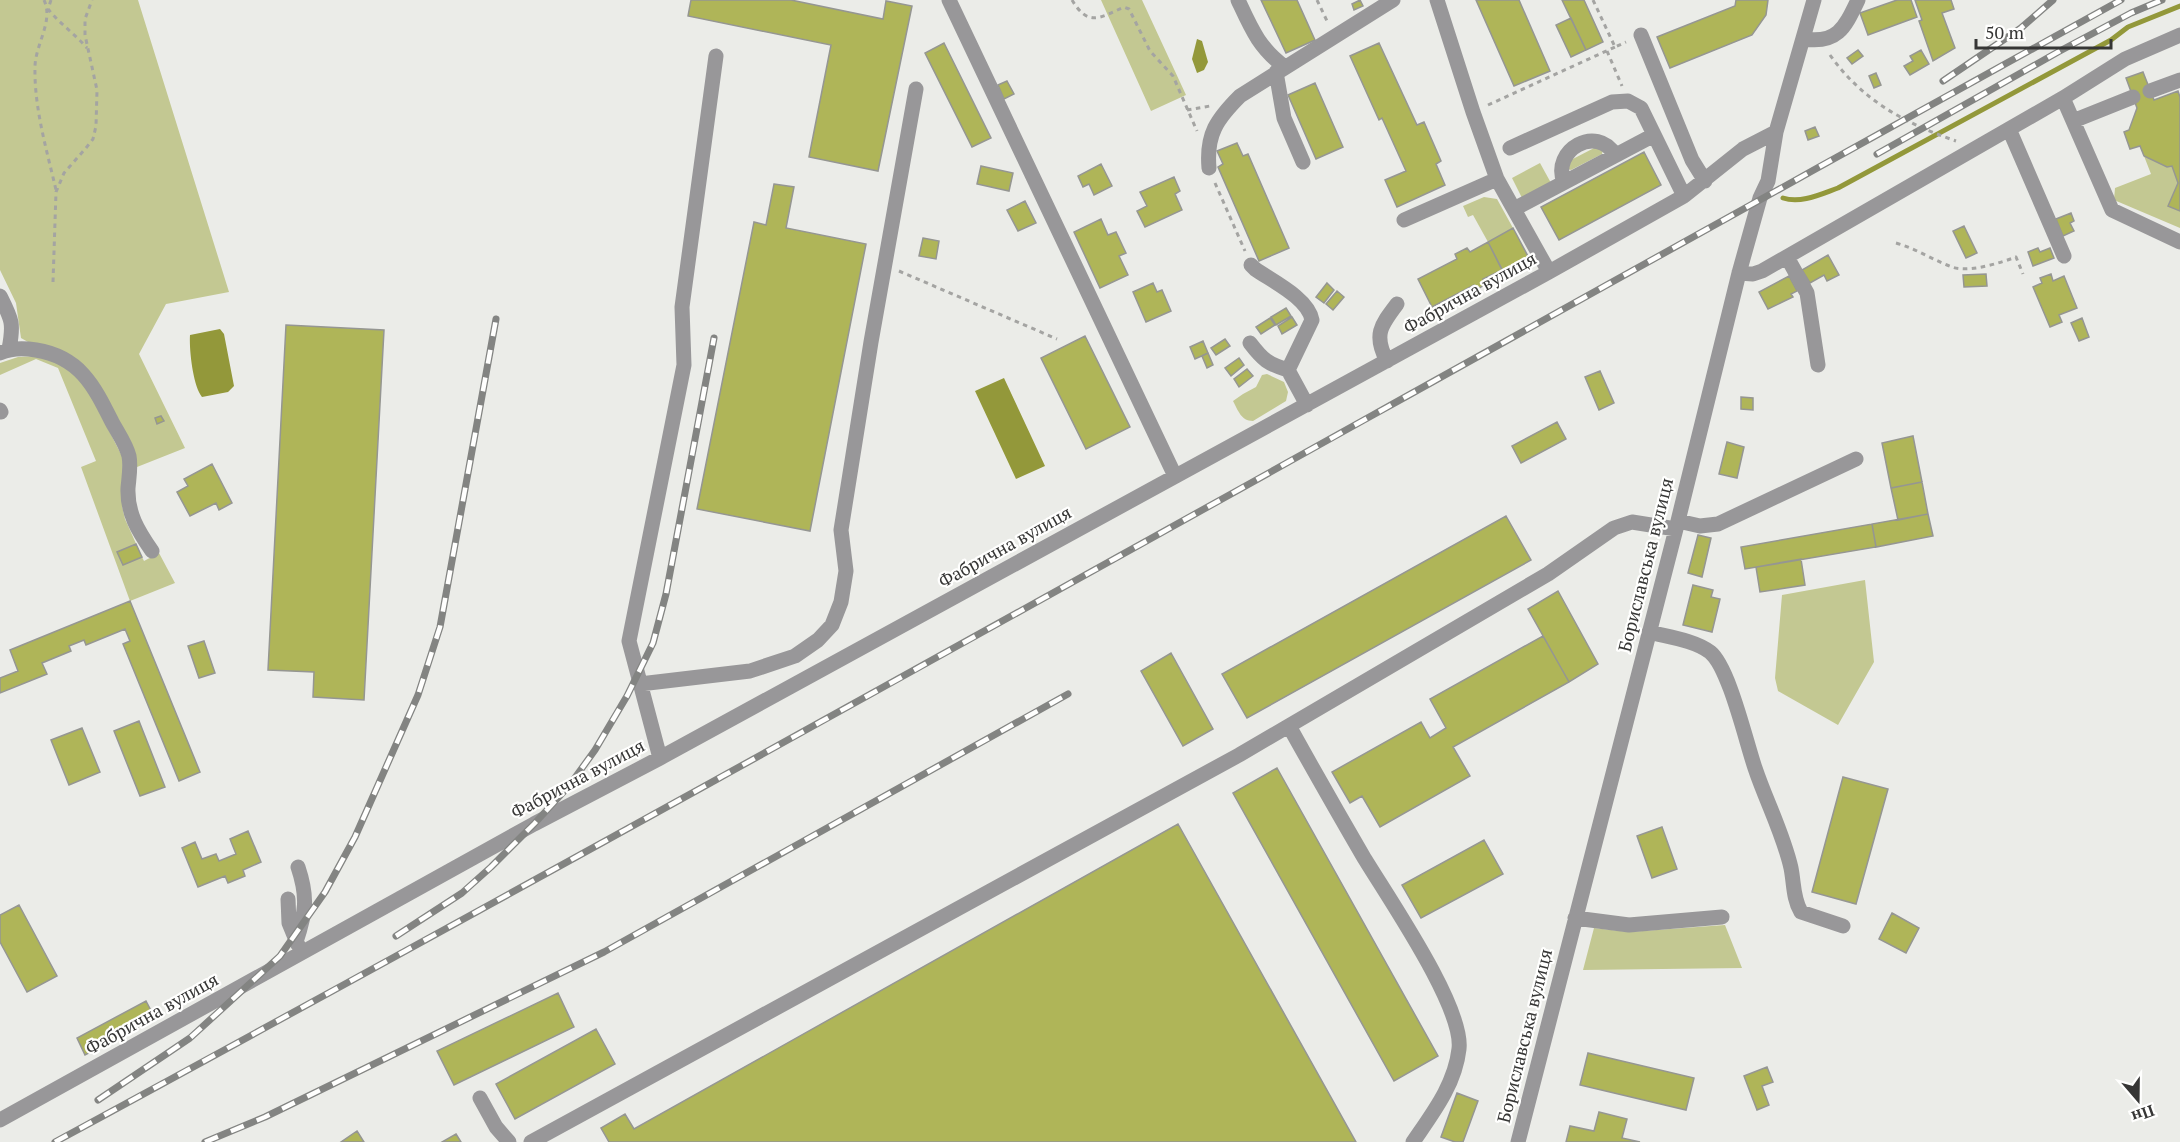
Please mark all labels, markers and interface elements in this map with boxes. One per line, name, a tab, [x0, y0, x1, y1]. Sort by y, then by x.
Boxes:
scale bar	[1976, 12, 2111, 50]
text: 50 m	[1985, 20, 2025, 44]
street label: Фабрична вулиця	[1399, 246, 1540, 339]
street label: Бориславська вулиця	[1612, 475, 1678, 654]
street label: Фабрична вулиця	[934, 500, 1075, 593]
street label: Фабрична вулиця	[506, 733, 649, 824]
street label: Бориславська вулиця	[1491, 946, 1557, 1125]
street label: Фабрична вулиця	[81, 967, 222, 1060]
north arrow	[2108, 1070, 2168, 1130]
text: Пн	[2128, 1100, 2158, 1128]

